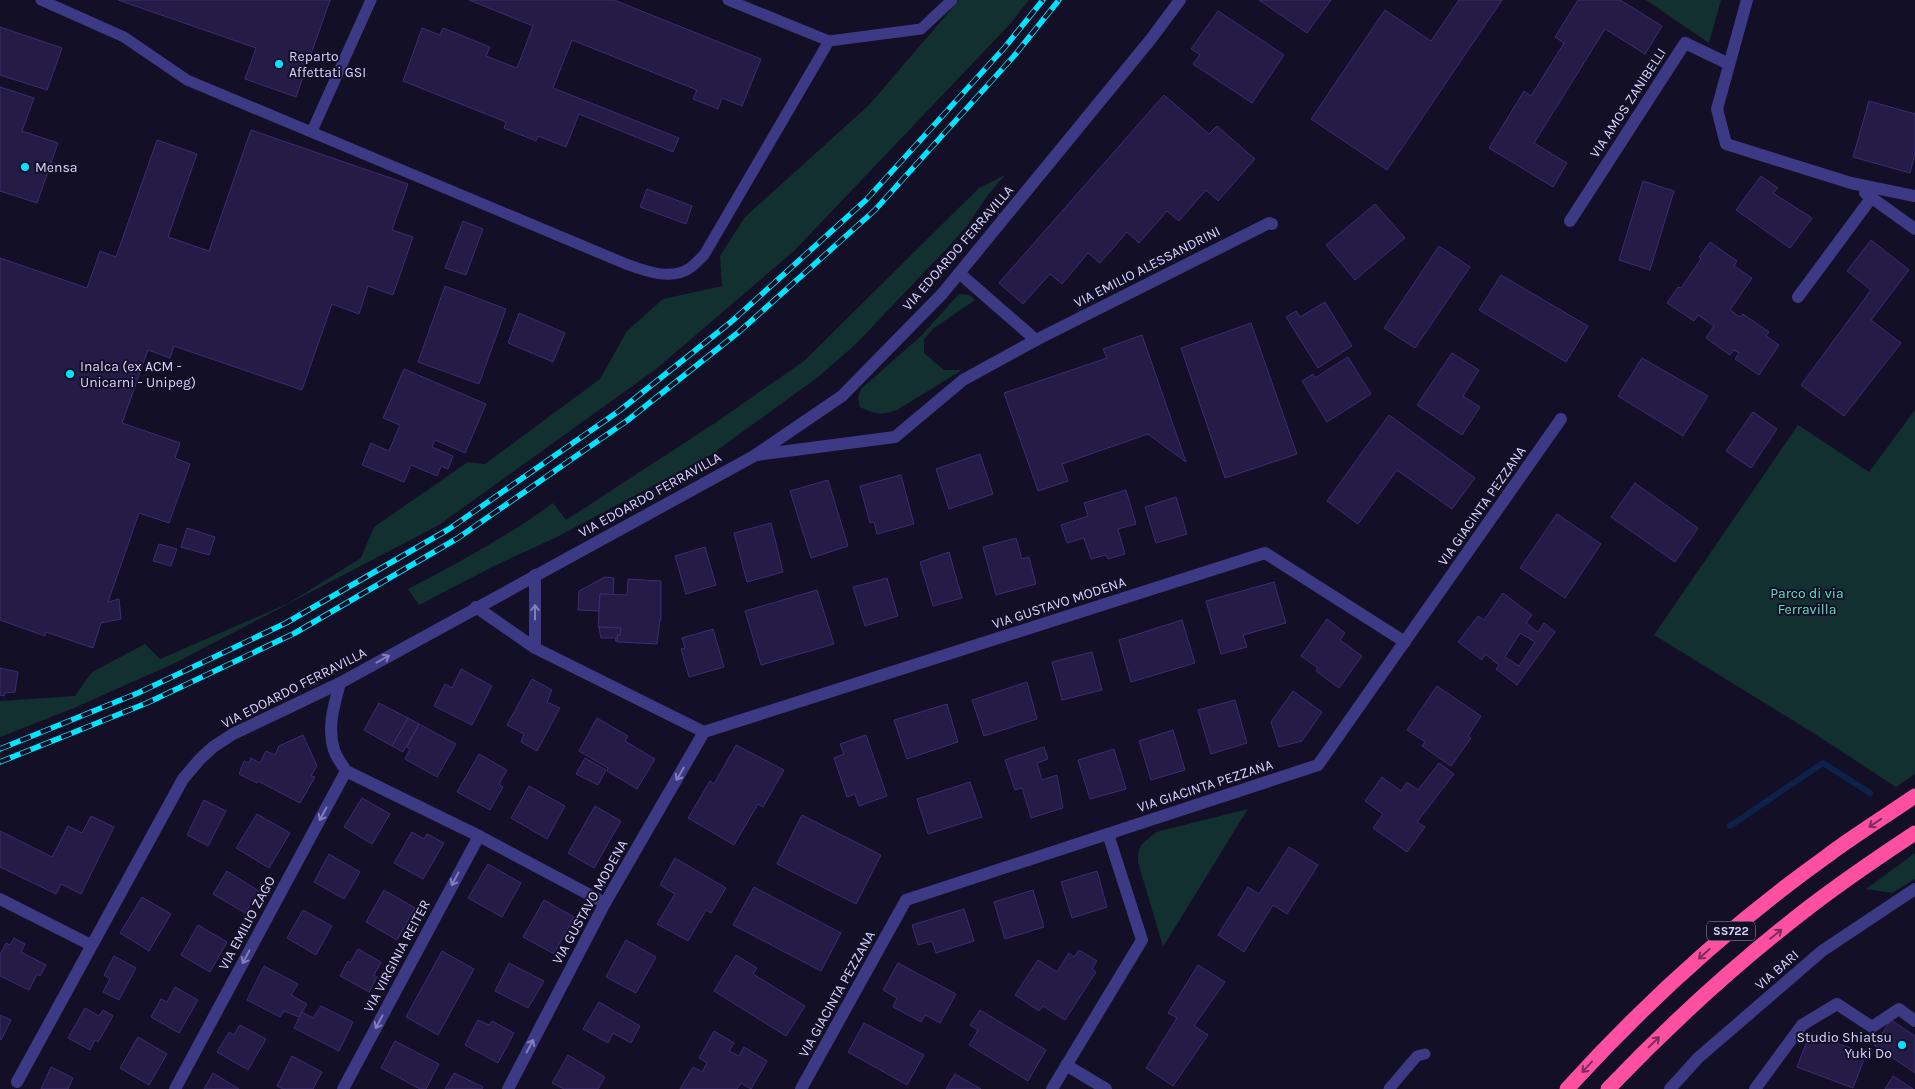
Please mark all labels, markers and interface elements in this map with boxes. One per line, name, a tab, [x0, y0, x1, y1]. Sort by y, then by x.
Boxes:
street label: VIA AMOS ZANIBELLI	[1586, 45, 1670, 161]
place label: Reparto Affettati GSI	[289, 48, 366, 81]
marker: Reparto Affettati GSI	[273, 58, 285, 70]
place label: Mensa	[35, 159, 78, 176]
marker: Mensa	[19, 161, 31, 173]
street label: VIA EDOARDO FERRAVILLA	[899, 182, 1017, 314]
street label: VIA EMILIO ALESSANDRINI	[1071, 223, 1223, 311]
place label: Inalca (ex ACM - Unicarni - Unipeg)	[80, 358, 196, 391]
marker: Inalca (ex ACM - Unicarni - Unipeg)	[64, 368, 76, 380]
street label: VIA GIACINTA PEZZANA	[1434, 443, 1530, 569]
street label: VIA EDOARDO FERRAVILLA	[576, 449, 724, 541]
street label: VIA GUSTAVO MODENA	[990, 573, 1128, 633]
park label: Parco di via Ferravilla	[1770, 585, 1844, 618]
one-way arrow	[530, 604, 540, 620]
street label: VIA EDOARDO FERRAVILLA	[219, 644, 369, 732]
one-way arrow	[375, 654, 390, 664]
street label: VIA GIACINTA PEZZANA	[1135, 756, 1275, 816]
one-way arrow	[674, 766, 684, 781]
one-way arrow	[318, 806, 328, 821]
one-way arrow	[1868, 818, 1882, 828]
street label: VIA GUSTAVO MODENA	[549, 837, 631, 967]
one-way arrow	[450, 871, 460, 886]
street label: VIA EMILIO ZAGO	[215, 873, 279, 973]
street label: VIA VIRGINIA REITER	[360, 897, 434, 1015]
road number: SS722	[1707, 921, 1755, 940]
street label: VIA GIACINTA PEZZANA	[795, 928, 879, 1060]
one-way arrow	[1769, 929, 1782, 940]
street label: VIA BARI	[1752, 946, 1802, 994]
one-way arrow	[1698, 948, 1711, 960]
one-way arrow	[241, 949, 251, 964]
one-way arrow	[373, 1015, 383, 1029]
place label: Studio Shiatsu Yuki Do	[1796, 1029, 1892, 1062]
one-way arrow	[1648, 1036, 1660, 1048]
one-way arrow	[526, 1039, 535, 1054]
marker: Studio Shiatsu Yuki Do	[1896, 1039, 1908, 1051]
one-way arrow	[1581, 1060, 1593, 1073]

